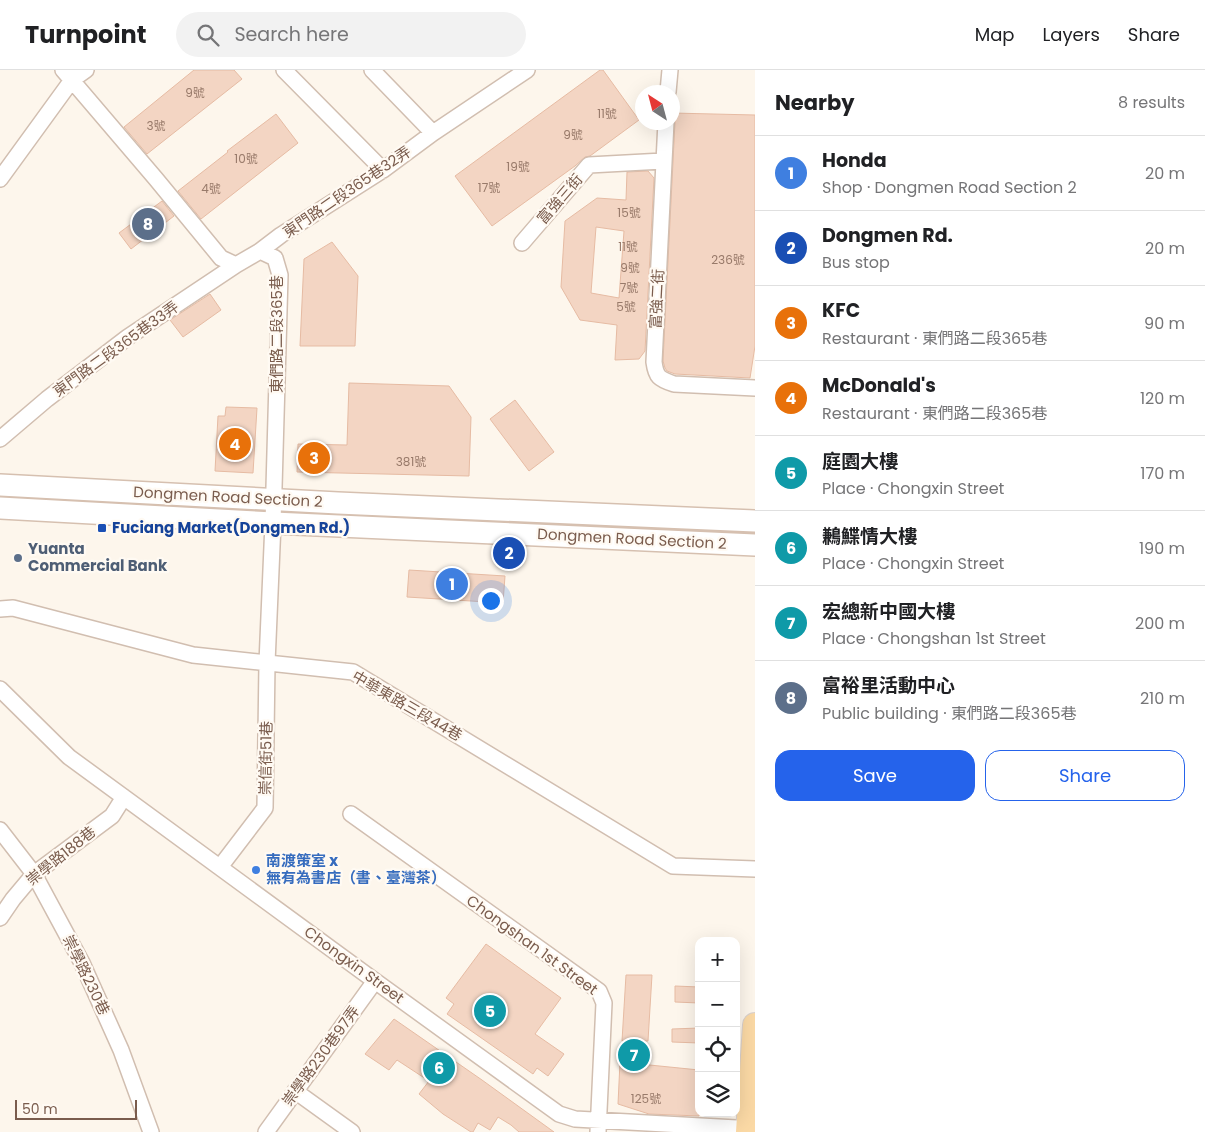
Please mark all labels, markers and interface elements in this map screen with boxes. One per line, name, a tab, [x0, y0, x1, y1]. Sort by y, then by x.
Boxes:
search box	[176, 12, 526, 57]
text: Turnpoint	[25, 18, 146, 51]
icon: search	[194, 21, 222, 49]
text: Search here	[234, 21, 349, 48]
text: Map	[975, 22, 1015, 47]
text: Layers	[1043, 22, 1100, 47]
text: Share	[1128, 22, 1180, 47]
house number: 9號	[185, 84, 205, 101]
north arrow	[635, 85, 680, 130]
text: Nearby	[775, 88, 855, 117]
text: 8 results	[1118, 91, 1185, 114]
house number: 11號	[597, 105, 617, 122]
house number: 3號	[146, 117, 166, 134]
house number: 9號	[563, 126, 583, 143]
street label: 東門路二段365巷32弄	[279, 141, 415, 242]
text: Honda	[822, 147, 887, 174]
house number: 10號	[234, 150, 258, 167]
house number: 19號	[506, 158, 530, 175]
text: 1	[788, 162, 794, 185]
text: 20 m	[1145, 162, 1185, 185]
street label: 富強三街	[532, 169, 587, 228]
text: Shop · Dongmen Road Section 2	[822, 176, 1077, 199]
house number: 17號	[478, 179, 500, 196]
house number: 4號	[201, 180, 221, 197]
house number: 15號	[617, 204, 641, 221]
pin: 8	[132, 205, 164, 243]
text: Dongmen Rd.	[822, 222, 953, 249]
text: 2	[786, 237, 796, 260]
text: 20 m	[1145, 237, 1185, 260]
house number: 11號	[618, 238, 638, 255]
house number: 236號	[711, 251, 745, 268]
text: Bus stop	[822, 251, 890, 274]
house number: 9號	[620, 259, 640, 276]
street label: 富強二街	[644, 268, 669, 329]
street label: 東們路二段365巷	[266, 275, 287, 393]
house number: 7號	[620, 279, 638, 296]
street label: 東門路二段365巷33弄	[49, 296, 183, 401]
text: KFC	[822, 297, 860, 324]
house number: 5號	[616, 298, 636, 315]
text: 3	[786, 312, 796, 335]
text: 90 m	[1144, 312, 1185, 335]
text: Restaurant · 東們路二段365巷	[822, 327, 1047, 350]
text: McDonald's	[822, 372, 936, 399]
text: 4	[786, 387, 796, 410]
text: 120 m	[1140, 387, 1185, 410]
text: Restaurant · 東們路二段365巷	[822, 402, 1047, 425]
pin: 4	[219, 425, 251, 463]
pin: 3	[298, 439, 330, 477]
text: 庭園大樓	[822, 448, 898, 475]
house number: 381號	[396, 453, 426, 470]
text: 5	[786, 462, 796, 485]
text: 170 m	[1140, 462, 1185, 485]
text: Place · Chongxin Street	[822, 477, 1004, 500]
street label: Dongmen Road Section 2	[133, 481, 323, 512]
place label: Fuciang Market(Dongmen Rd.)	[112, 517, 350, 538]
marker: Fuciang Market(Dongmen Rd.)	[96, 522, 108, 534]
street label: Dongmen Road Section 2	[537, 523, 727, 554]
text: 鶼鰈情大樓	[822, 523, 917, 550]
pin: 2	[493, 534, 525, 572]
text: 6	[786, 537, 796, 560]
text: 190 m	[1139, 537, 1185, 560]
place label: Yuanta Commercial Bank	[28, 538, 168, 576]
marker: Yuanta Commercial Bank	[12, 552, 24, 564]
text: Place · Chongxin Street	[822, 552, 1004, 575]
pin: 1	[436, 565, 468, 603]
your location	[478, 588, 504, 614]
text: 宏總新中國大樓	[822, 598, 955, 625]
text: 7	[787, 612, 795, 635]
text: 200 m	[1135, 612, 1185, 635]
text: Place · Chongshan 1st Street	[822, 627, 1046, 650]
street label: 中華東路三段44巷	[348, 666, 466, 746]
text: 富裕里活動中心	[822, 672, 955, 699]
text: 8	[786, 687, 796, 710]
text: 210 m	[1140, 687, 1185, 710]
text: Public building · 東們路二段365巷	[822, 702, 1076, 725]
street label: 崇信街51巷	[254, 721, 277, 795]
button: Save	[775, 750, 975, 801]
button: Share	[985, 750, 1185, 801]
street label: 崇學路188巷	[22, 821, 100, 890]
place label: 南渡策室 x 無有為書店（書、臺灣茶）	[266, 850, 446, 888]
marker: 南渡策室 x 無有為書店（書、臺灣茶）	[250, 864, 262, 876]
street label: Chongshan 1st Street	[462, 890, 602, 999]
street label: Chongxin Street	[300, 921, 409, 1008]
street label: 崇學路230巷	[58, 931, 115, 1018]
map controls	[695, 937, 740, 1117]
button: +	[695, 937, 740, 982]
button: −	[695, 982, 740, 1027]
pin: 5	[474, 992, 506, 1030]
street label: 崇學路230巷97弄	[277, 1001, 364, 1110]
button: locate	[695, 1027, 740, 1072]
pin: 7	[618, 1036, 650, 1074]
pin: 6	[423, 1049, 455, 1087]
button: layers	[695, 1072, 740, 1117]
house number: 125號	[631, 1090, 661, 1107]
scale bar	[15, 1097, 138, 1120]
text: 50 m	[22, 1099, 58, 1119]

